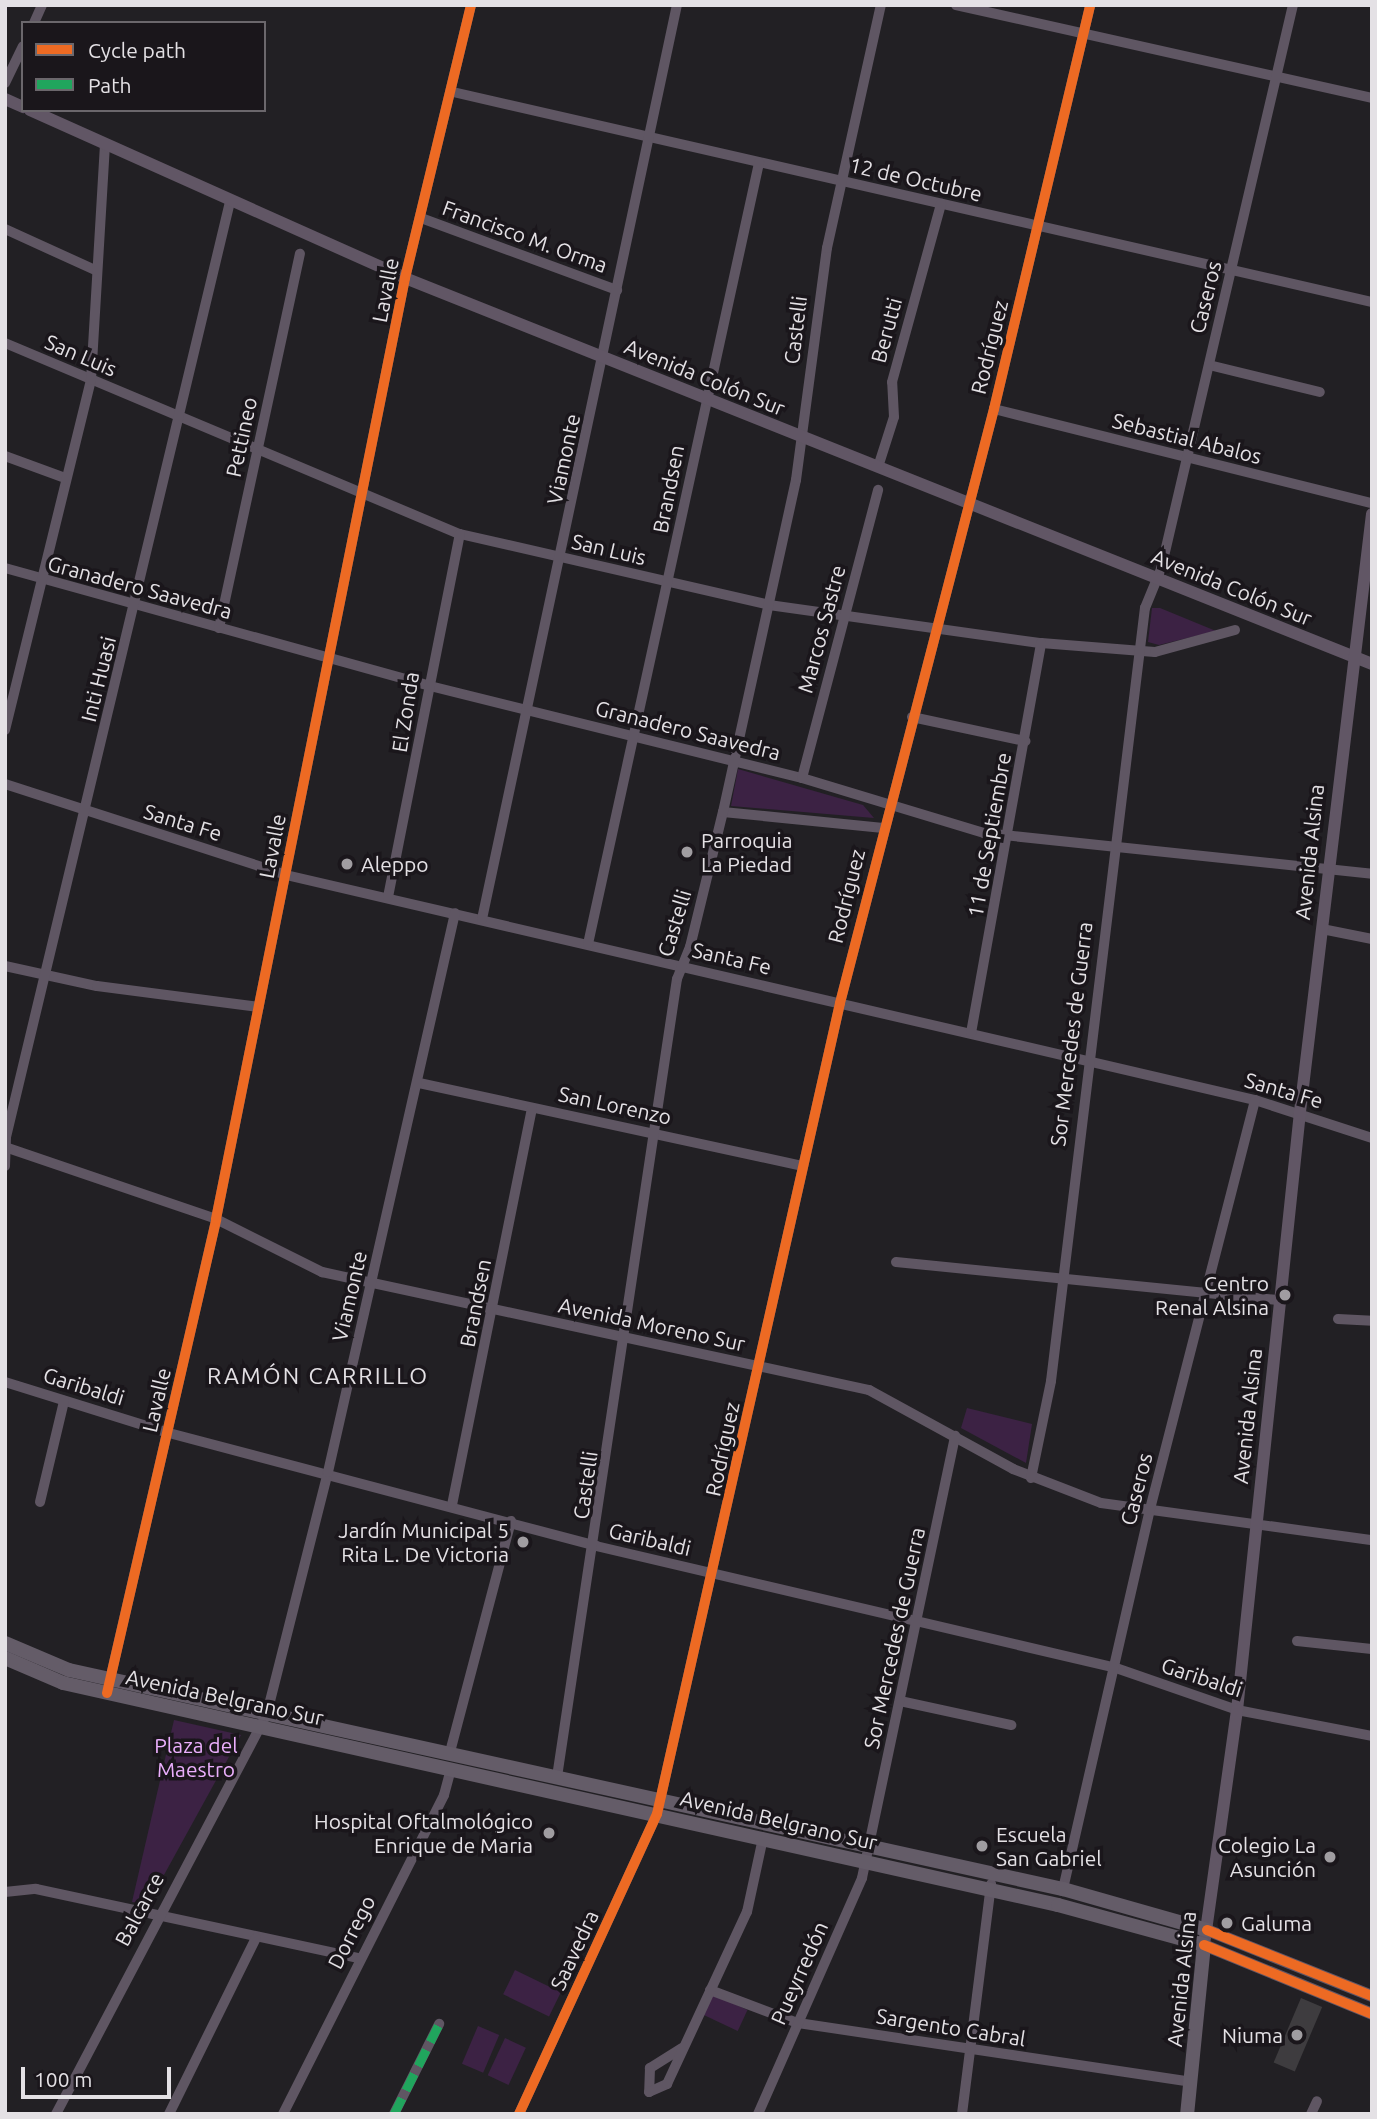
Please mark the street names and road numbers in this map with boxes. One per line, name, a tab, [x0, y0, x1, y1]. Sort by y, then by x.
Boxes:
street label: 12 de Octubre	[847, 152, 985, 206]
street label: Francisco M. Orma	[439, 194, 611, 278]
street label: Lavalle	[366, 256, 404, 324]
street label: Caseros	[1184, 258, 1226, 336]
street label: Castelli	[778, 294, 812, 366]
street label: Berutti	[865, 295, 907, 365]
street label: Rodríguez	[965, 297, 1013, 397]
street label: San Luis	[41, 329, 121, 381]
street label: Avenida Colón Sur	[621, 333, 789, 421]
street label: Pettineo	[220, 395, 262, 479]
street label: Sebastial Abalos	[1110, 407, 1264, 469]
street label: Viamonte	[541, 411, 585, 507]
street label: Brandsen	[647, 443, 689, 535]
street label: San Luis	[569, 528, 649, 570]
street label: Avenida Colón Sur	[1148, 543, 1316, 631]
street label: Granadero Saavedra	[45, 550, 235, 624]
street label: Marcos Sastre	[792, 562, 850, 696]
street label: Inti Huasi	[75, 634, 121, 724]
street label: El Zonda	[386, 670, 424, 754]
street label: Granadero Saavedra	[593, 695, 783, 765]
street label: 11 de Septiembre	[962, 751, 1016, 919]
street label: Avenida Alsina	[1289, 783, 1329, 921]
street label: Santa Fe	[141, 798, 225, 846]
street label: Lavalle	[253, 812, 291, 880]
street label: Rodríguez	[822, 846, 870, 946]
street label: Castelli	[652, 886, 696, 960]
street label: Sor Mercedes de Guerra	[1045, 920, 1097, 1148]
street label: Santa Fe	[690, 937, 774, 979]
street label: Santa Fe	[1242, 1067, 1326, 1113]
street label: San Lorenzo	[556, 1081, 674, 1129]
street label: Viamonte	[326, 1248, 372, 1344]
street label: Brandsen	[454, 1257, 496, 1349]
street label: Avenida Moreno Sur	[556, 1292, 748, 1356]
street label: Avenida Alsina	[1227, 1347, 1267, 1485]
street label: Garibaldi	[40, 1362, 128, 1410]
street label: Lavalle	[136, 1365, 176, 1435]
street label: Rodríguez	[700, 1399, 744, 1499]
street label: Castelli	[568, 1449, 602, 1521]
street label: Caseros	[1115, 1450, 1157, 1528]
street label: Garibaldi	[606, 1517, 694, 1561]
street label: Sor Mercedes de Guerra	[858, 1525, 930, 1751]
street label: Garibaldi	[1158, 1652, 1246, 1702]
street label: Avenida Belgrano Sur	[124, 1664, 326, 1730]
street label: Avenida Belgrano Sur	[678, 1785, 880, 1855]
street label: Balcarce	[109, 1868, 169, 1950]
street label: Dorrego	[322, 1891, 380, 1973]
street label: Saavedra	[545, 1906, 603, 1994]
street label: Avenida Alsina	[1161, 1910, 1201, 2048]
street label: Pueyrredón	[765, 1917, 833, 2029]
street label: Sargento Cabral	[874, 2003, 1028, 2051]

